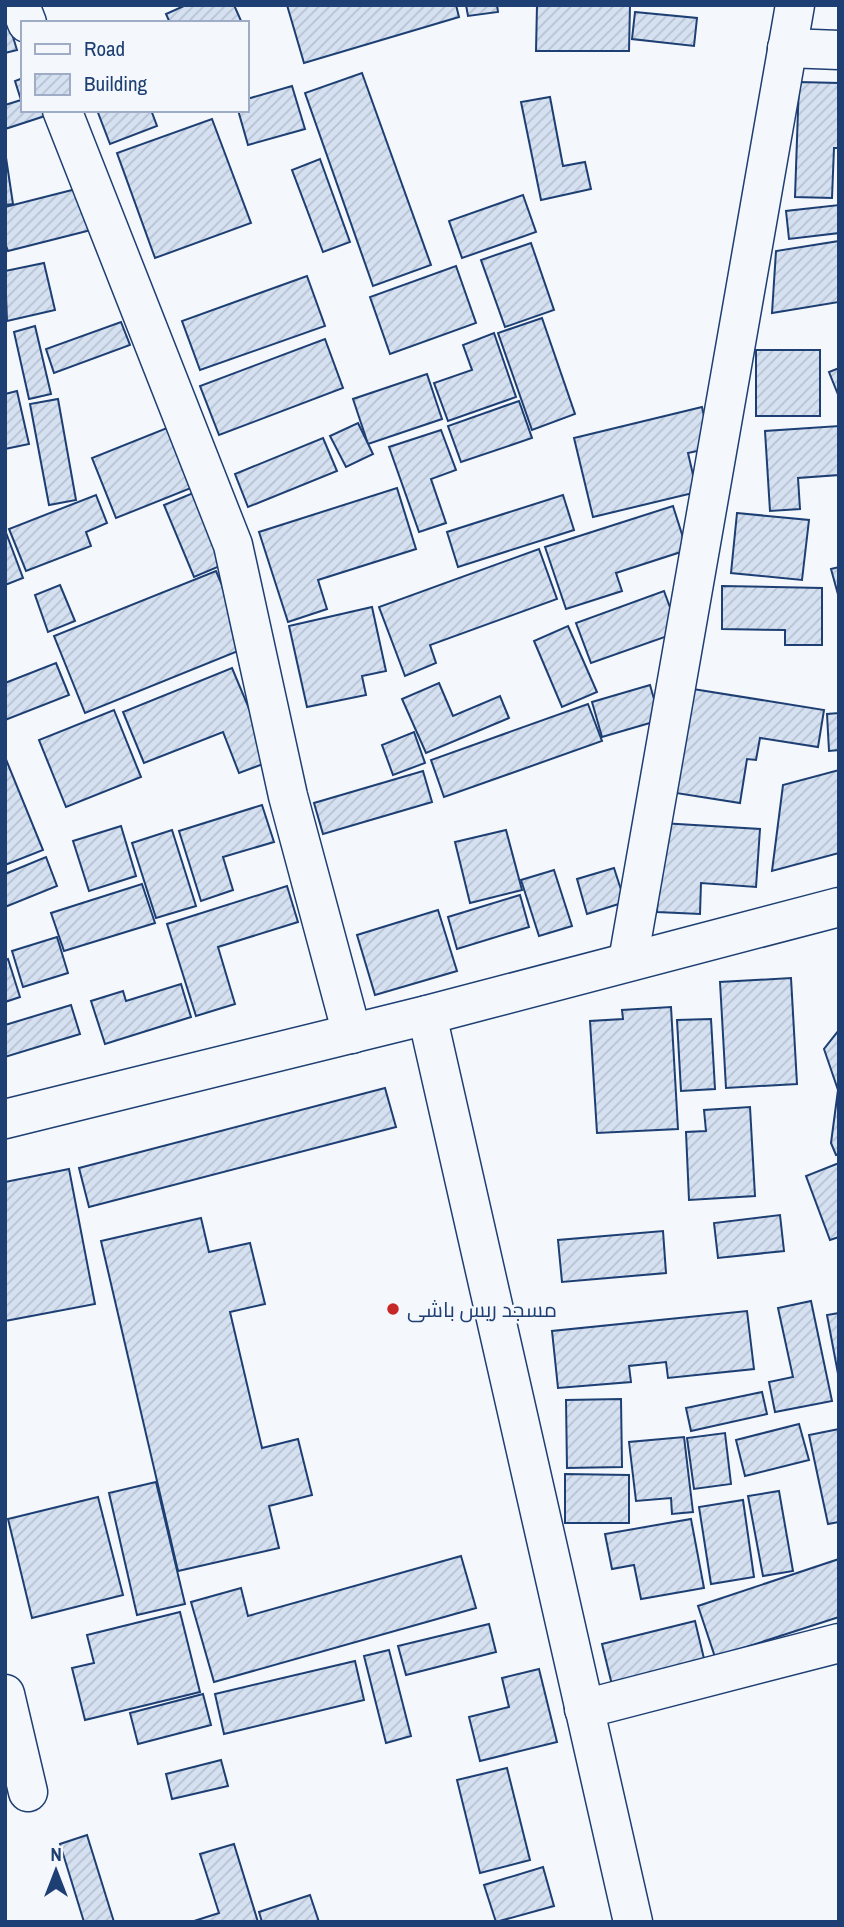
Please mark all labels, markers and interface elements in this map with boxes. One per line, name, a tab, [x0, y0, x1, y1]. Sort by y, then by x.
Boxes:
legend	[21, 21, 248, 112]
text: Road	[84, 34, 125, 63]
text: Building	[84, 69, 148, 98]
place label: مسجد ریس باشی	[407, 1295, 557, 1324]
marker: مسجد ریس باشی	[385, 1301, 401, 1317]
north arrow	[21, 1836, 91, 1906]
text: N	[50, 1841, 62, 1867]

